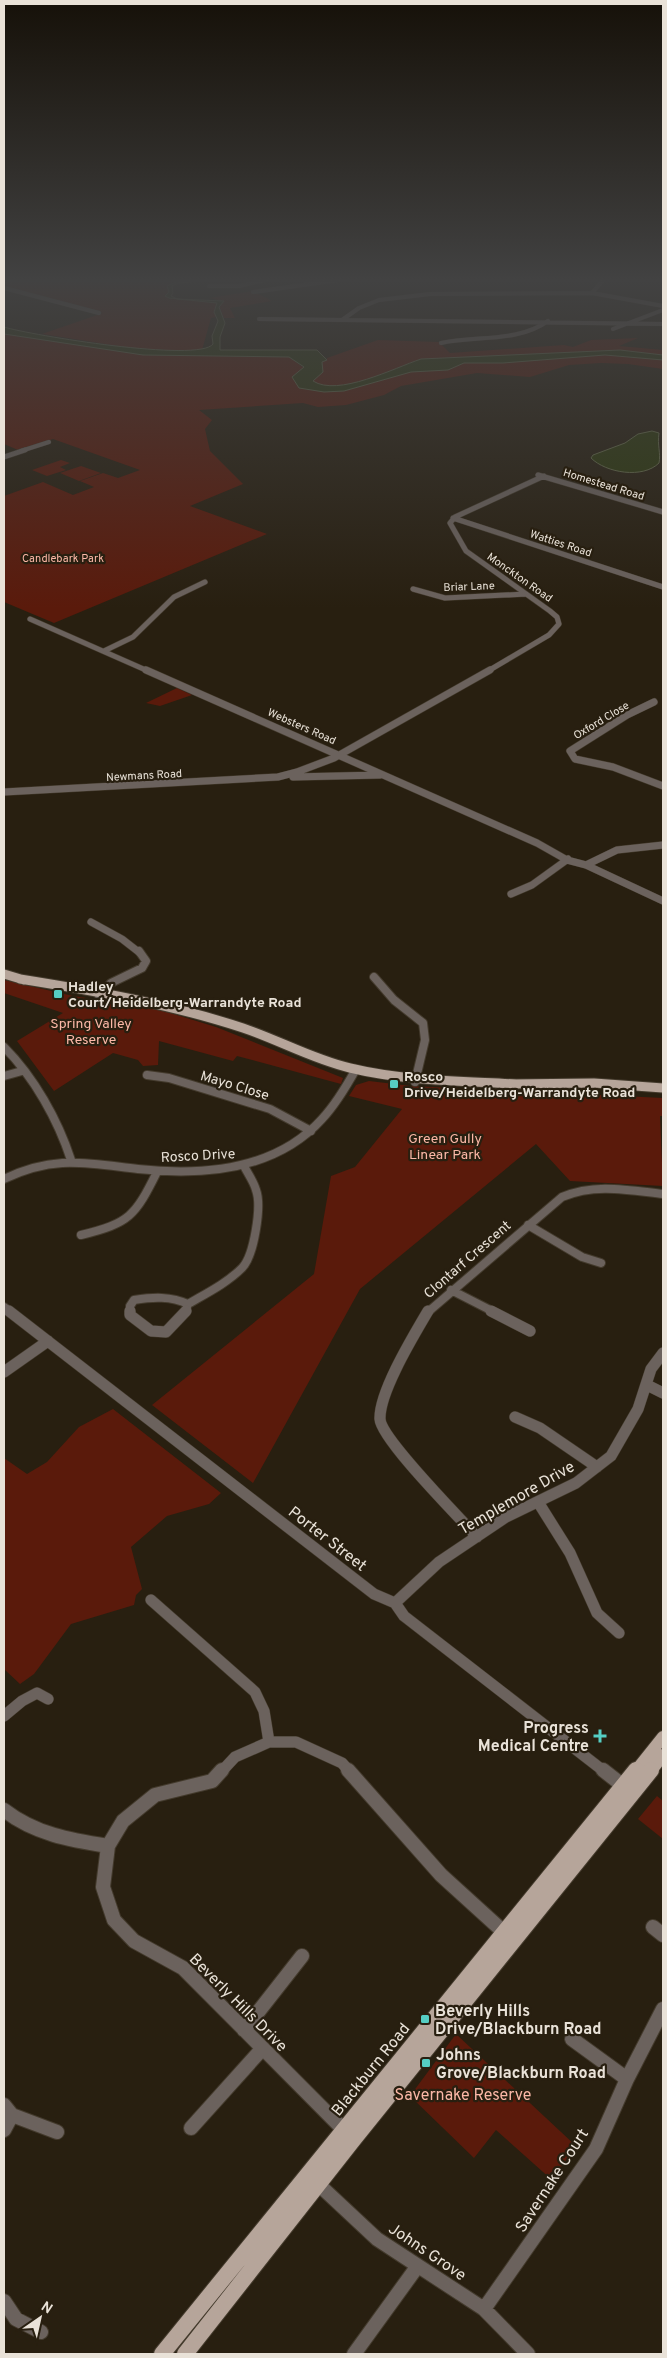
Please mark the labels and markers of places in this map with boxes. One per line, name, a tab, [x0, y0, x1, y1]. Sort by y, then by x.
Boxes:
place label: Hadley Court/Heidelberg-Warrandyte Road	[68, 979, 301, 1012]
marker: Hadley Court/Heidelberg-Warrandyte Road	[52, 988, 64, 1000]
place label: Rosco Drive/Heidelberg-Warrandyte Road	[404, 1069, 635, 1102]
marker: Rosco Drive/Heidelberg-Warrandyte Road	[388, 1078, 400, 1090]
place label: Progress Medical Centre	[478, 1719, 589, 1757]
marker: Progress Medical Centre	[593, 1729, 607, 1743]
place label: Beverly Hills Drive/Blackburn Road	[435, 2002, 601, 2040]
marker: Beverly Hills Drive/Blackburn Road	[419, 2013, 431, 2025]
place label: Johns Grove/Blackburn Road	[436, 2046, 606, 2084]
marker: Johns Grove/Blackburn Road	[420, 2057, 432, 2069]

